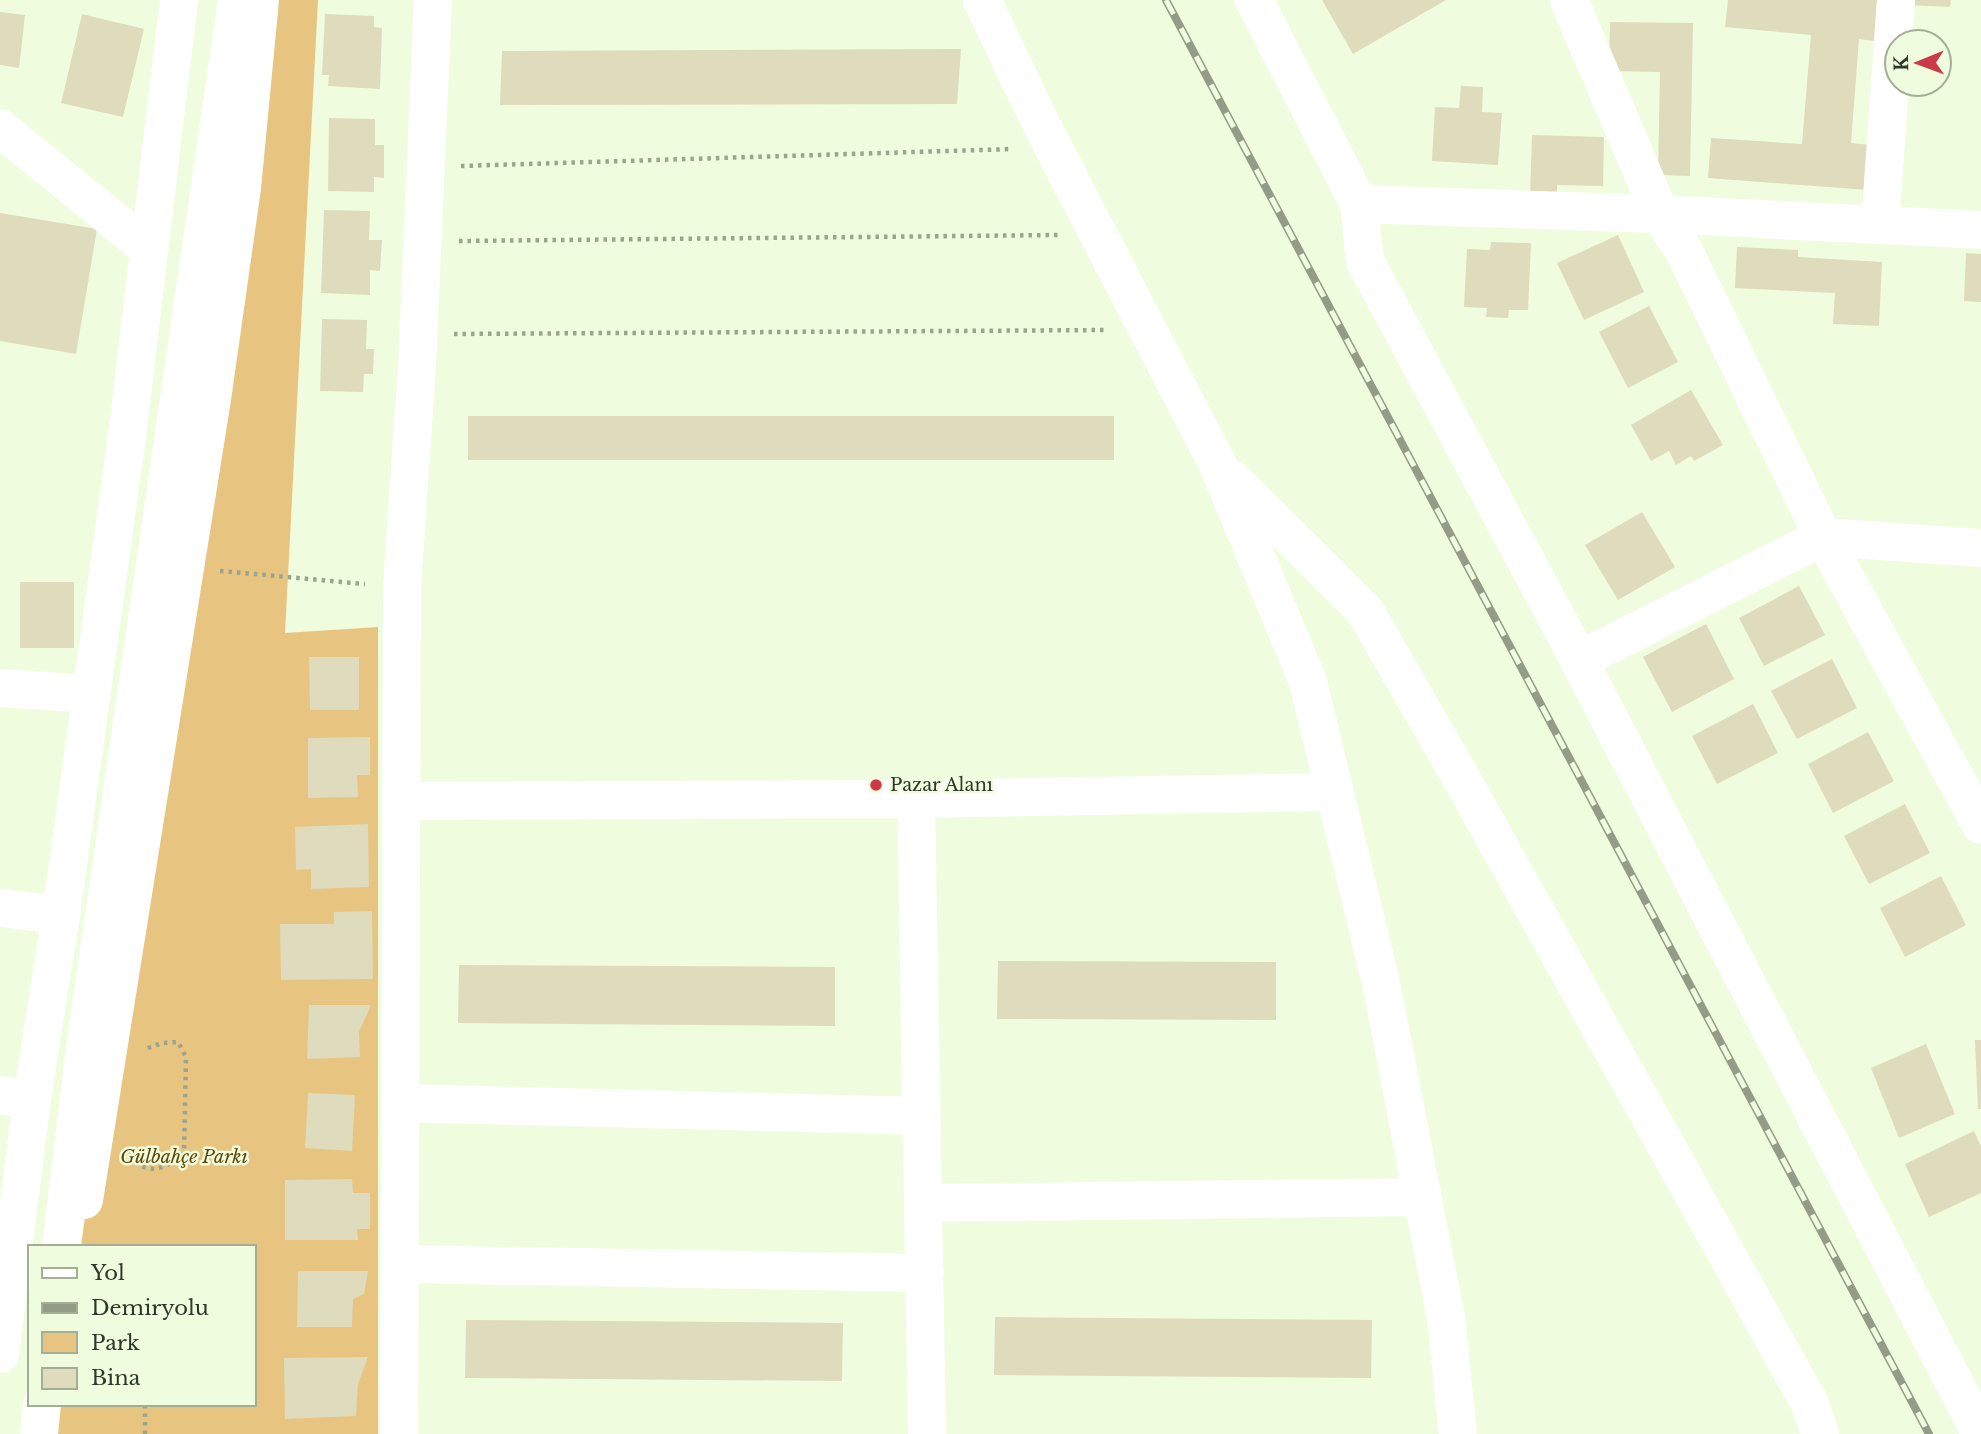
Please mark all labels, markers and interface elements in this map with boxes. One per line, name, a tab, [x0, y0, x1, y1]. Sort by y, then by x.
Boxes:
north arrow	[1883, 28, 1953, 98]
text: K	[1890, 54, 1913, 71]
place label: Pazar Alanı	[890, 774, 993, 796]
marker: Pazar Alanı	[868, 777, 884, 793]
park label: Gülbahçe Parkı	[120, 1146, 248, 1168]
legend	[28, 1245, 256, 1406]
text: Yol	[90, 1260, 125, 1286]
text: Demiryolu	[91, 1295, 209, 1321]
text: Park	[91, 1330, 140, 1356]
text: Bina	[91, 1365, 141, 1391]

